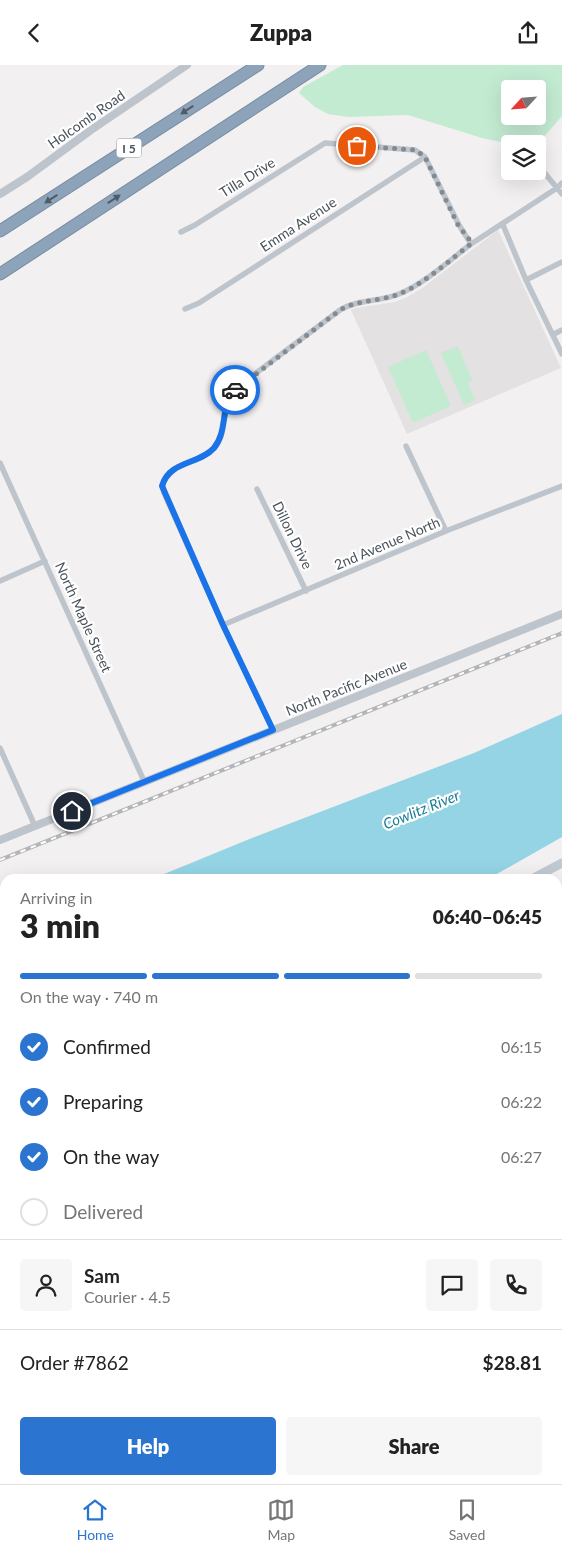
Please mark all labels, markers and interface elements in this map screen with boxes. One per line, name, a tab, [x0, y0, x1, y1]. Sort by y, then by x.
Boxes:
icon: back	[20, 19, 48, 47]
text: Zuppa	[250, 19, 312, 46]
icon: share	[514, 19, 542, 47]
north arrow	[501, 80, 546, 125]
map controls	[501, 80, 546, 180]
street label: Holcomb Road	[44, 86, 128, 152]
one-way arrow	[181, 106, 194, 115]
pin	[336, 125, 378, 167]
icon: bag	[343, 132, 371, 160]
button: layers	[501, 135, 546, 180]
road number: I 5	[116, 139, 142, 157]
street label: Tilla Drive	[216, 153, 278, 201]
street label: Emma Avenue	[257, 193, 339, 255]
one-way arrow	[44, 194, 58, 203]
one-way arrow	[108, 195, 121, 204]
courier	[210, 365, 260, 415]
icon: car	[221, 376, 249, 404]
street label: Dillon Drive	[269, 498, 317, 572]
street label: 2nd Avenue North	[332, 513, 442, 573]
street label: North Maple Street	[52, 559, 116, 675]
street label: North Pacific Avenue	[283, 655, 409, 719]
water label: Cowlitz River	[380, 785, 463, 833]
pin	[51, 790, 93, 832]
icon: home	[58, 797, 86, 825]
text: Arriving in	[20, 888, 93, 907]
text: 06:40–06:45	[433, 905, 542, 928]
text: 3 min	[20, 906, 100, 945]
text: On the way · 740 m	[20, 987, 158, 1006]
icon: check	[20, 1033, 48, 1061]
text: Confirmed	[63, 1035, 151, 1058]
text: 06:15	[501, 1037, 542, 1056]
icon: check	[20, 1088, 48, 1116]
text: Preparing	[63, 1090, 143, 1113]
text: 06:22	[501, 1092, 542, 1111]
icon: check	[20, 1143, 48, 1171]
text: On the way	[63, 1145, 159, 1168]
text: 06:27	[501, 1147, 542, 1166]
text: Delivered	[63, 1200, 143, 1223]
button: person	[20, 1259, 72, 1311]
button: chat	[426, 1259, 478, 1311]
button: phone	[490, 1259, 542, 1311]
text: Sam	[84, 1264, 120, 1287]
text: Courier · 4.5	[84, 1287, 171, 1306]
text: Order #7862	[20, 1351, 129, 1374]
text: $28.81	[482, 1351, 542, 1374]
button: Help	[20, 1417, 276, 1475]
button: Share	[286, 1417, 542, 1475]
tab: Home	[77, 1496, 114, 1543]
tab: Map	[267, 1496, 295, 1543]
tab: Saved	[449, 1496, 485, 1543]

